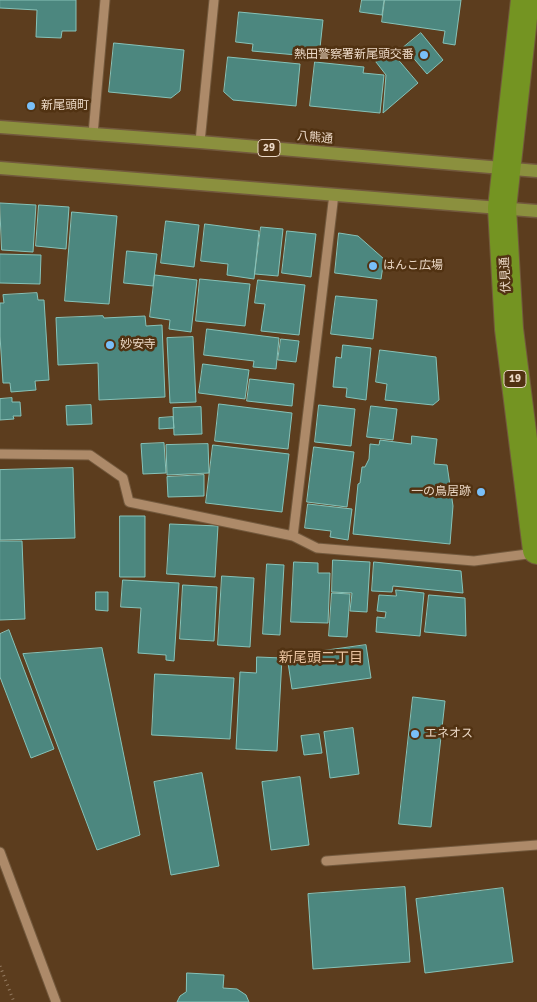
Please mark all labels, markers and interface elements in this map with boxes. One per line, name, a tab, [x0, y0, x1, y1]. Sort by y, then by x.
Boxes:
place label: 熱田警察署新尾頭交番	[294, 48, 414, 62]
marker: 熱田警察署新尾頭交番	[418, 49, 430, 61]
place label: 新尾頭町	[41, 99, 89, 113]
marker: 新尾頭町	[25, 100, 37, 112]
street label: 八熊通	[296, 129, 334, 147]
road number: 29	[258, 140, 280, 156]
street label: 伏見通	[498, 257, 514, 293]
place label: はんこ広場	[383, 259, 443, 273]
marker: はんこ広場	[367, 260, 379, 272]
place label: 妙安寺	[120, 338, 156, 352]
marker: 妙安寺	[104, 339, 116, 351]
road number: 19	[504, 370, 526, 388]
place label: 一の鳥居跡	[411, 485, 471, 499]
marker: 一の鳥居跡	[475, 486, 487, 498]
district label: 新尾頭二丁目	[279, 650, 363, 666]
place label: エネオス	[425, 727, 473, 741]
marker: エネオス	[409, 728, 421, 740]

